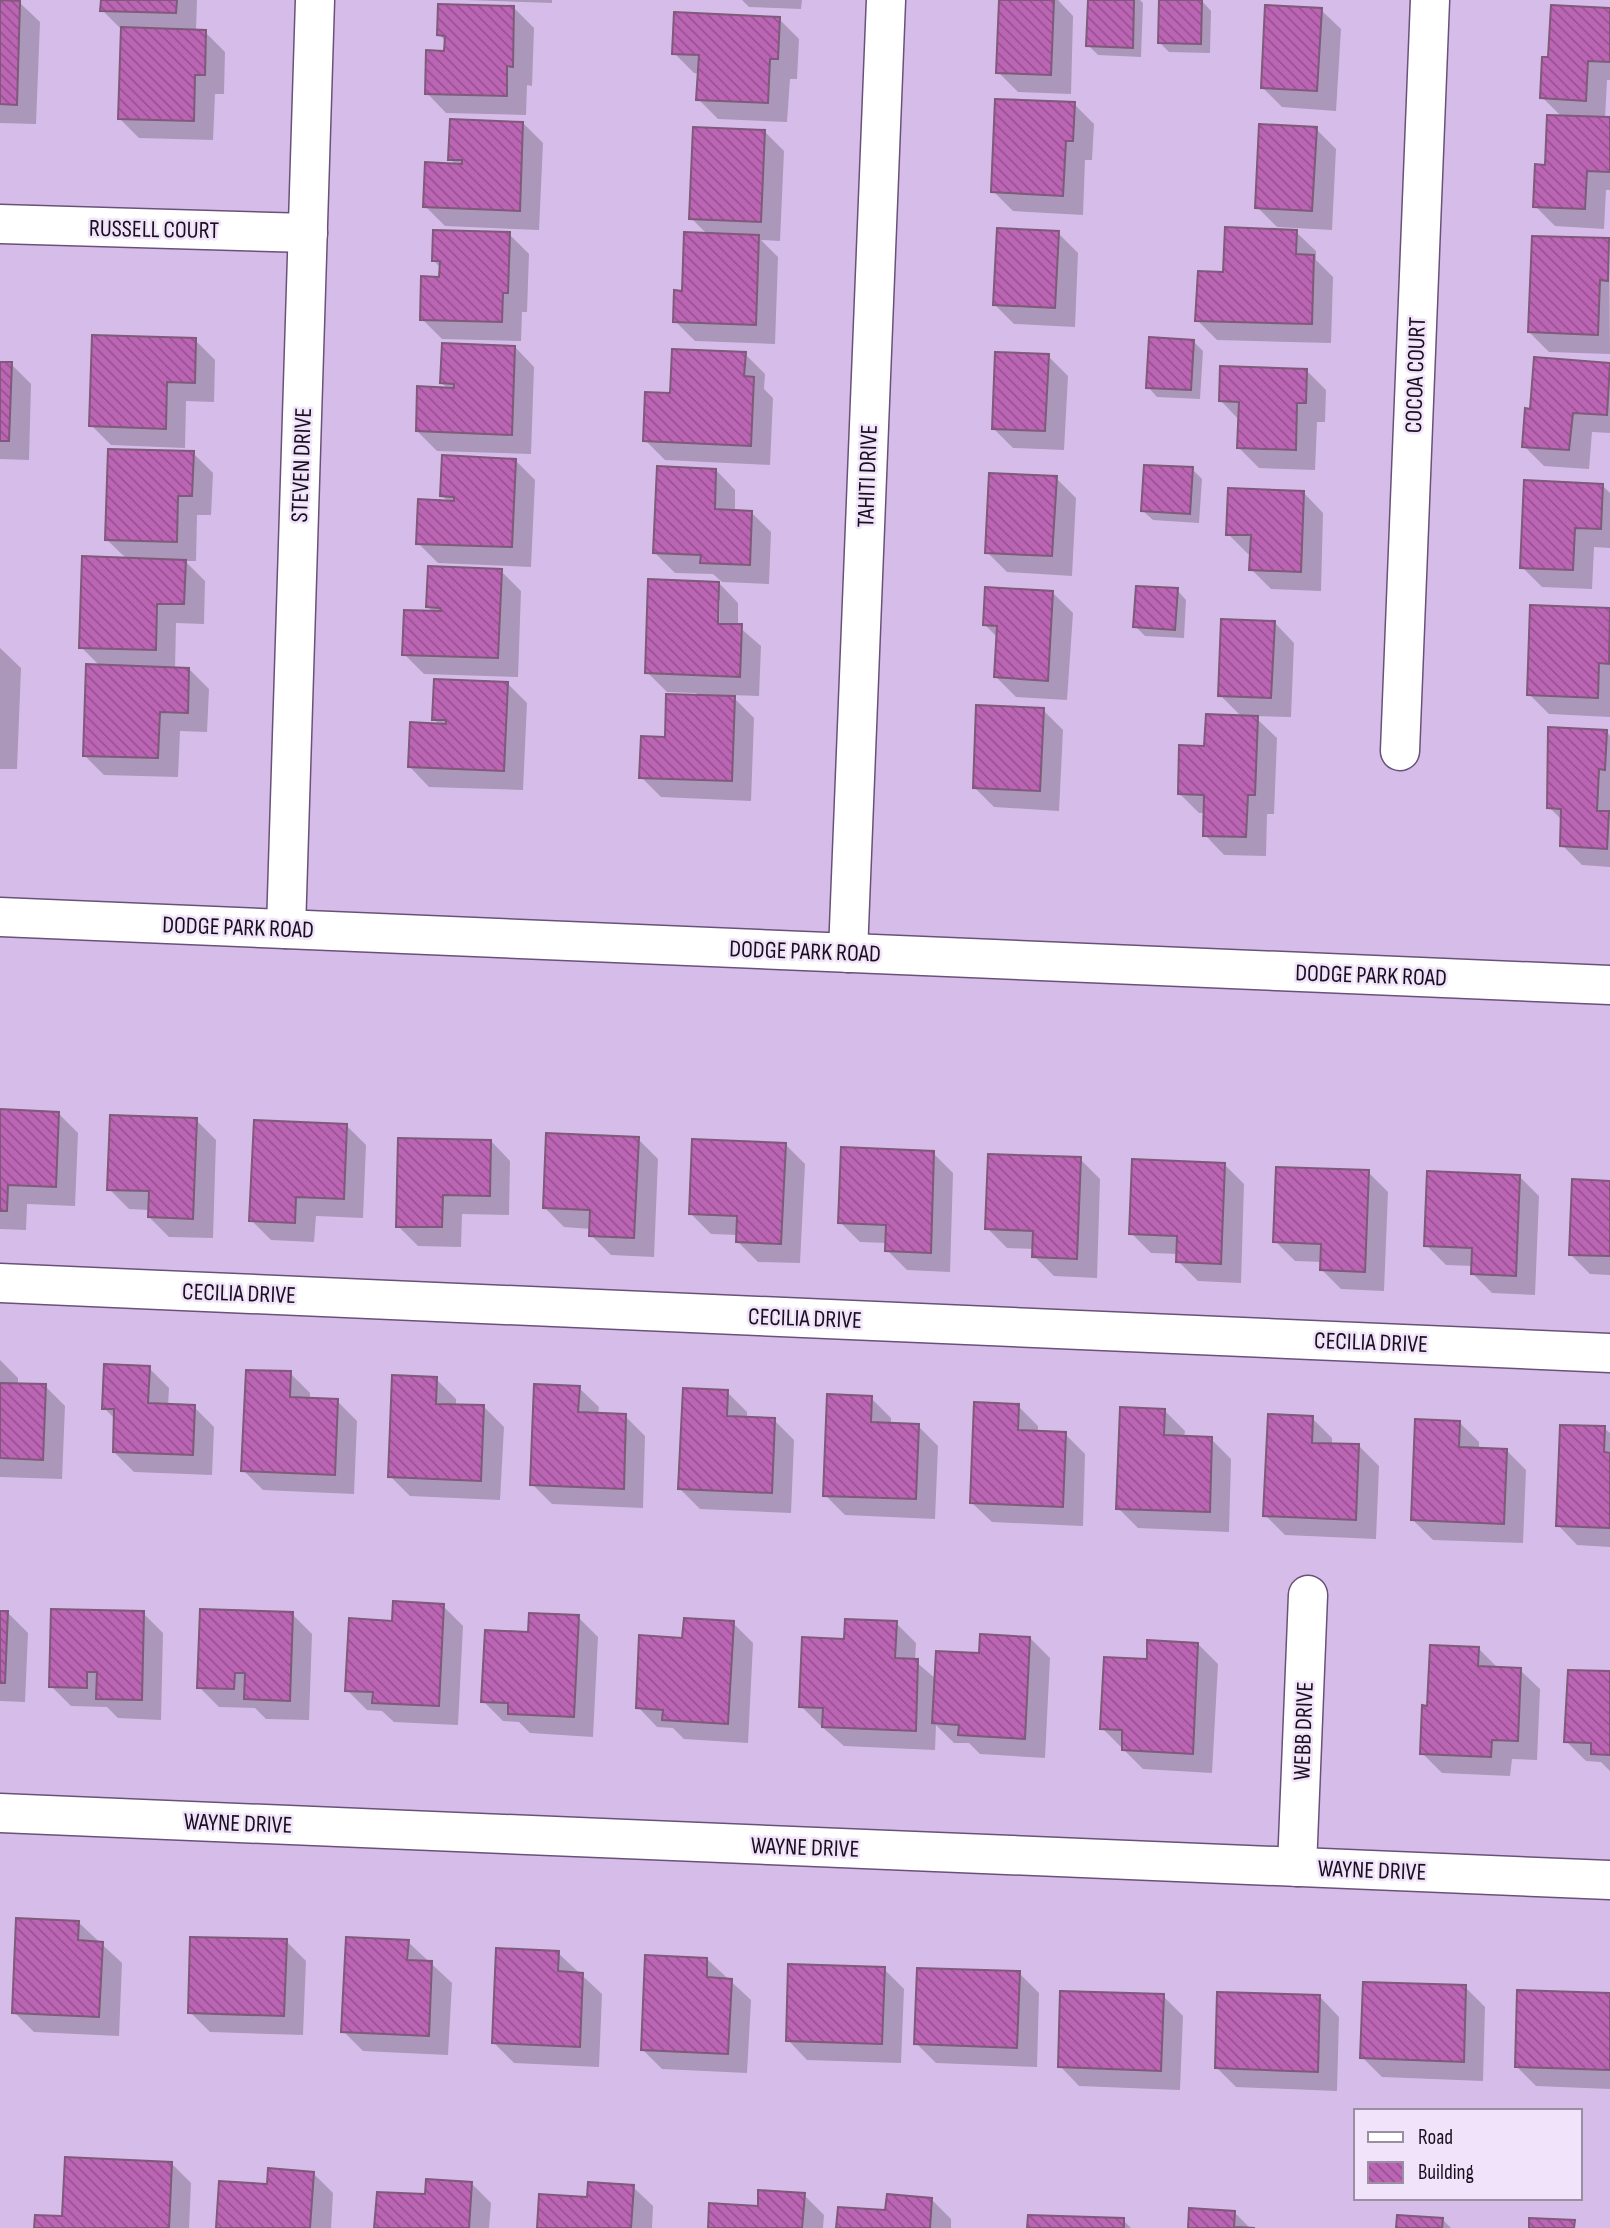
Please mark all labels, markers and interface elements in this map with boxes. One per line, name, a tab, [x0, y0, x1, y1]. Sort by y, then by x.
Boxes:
street label: RUSSELL COURT	[89, 214, 220, 245]
street label: COCOA COURT	[1399, 316, 1432, 434]
street label: STEVEN DRIVE	[285, 407, 318, 523]
street label: TAHITI DRIVE	[851, 424, 884, 528]
street label: DODGE PARK ROAD	[162, 910, 314, 945]
street label: DODGE PARK ROAD	[729, 934, 881, 969]
street label: DODGE PARK ROAD	[1295, 958, 1447, 993]
street label: CECILIA DRIVE	[182, 1277, 296, 1310]
street label: CECILIA DRIVE	[748, 1302, 862, 1335]
street label: CECILIA DRIVE	[1314, 1326, 1428, 1359]
street label: WEBB DRIVE	[1287, 1681, 1320, 1781]
street label: WAYNE DRIVE	[183, 1807, 293, 1840]
street label: WAYNE DRIVE	[750, 1831, 860, 1864]
street label: WAYNE DRIVE	[1317, 1854, 1427, 1887]
legend	[1354, 2109, 1582, 2200]
text: Road	[1418, 2125, 1453, 2150]
text: Building	[1418, 2160, 1474, 2185]

